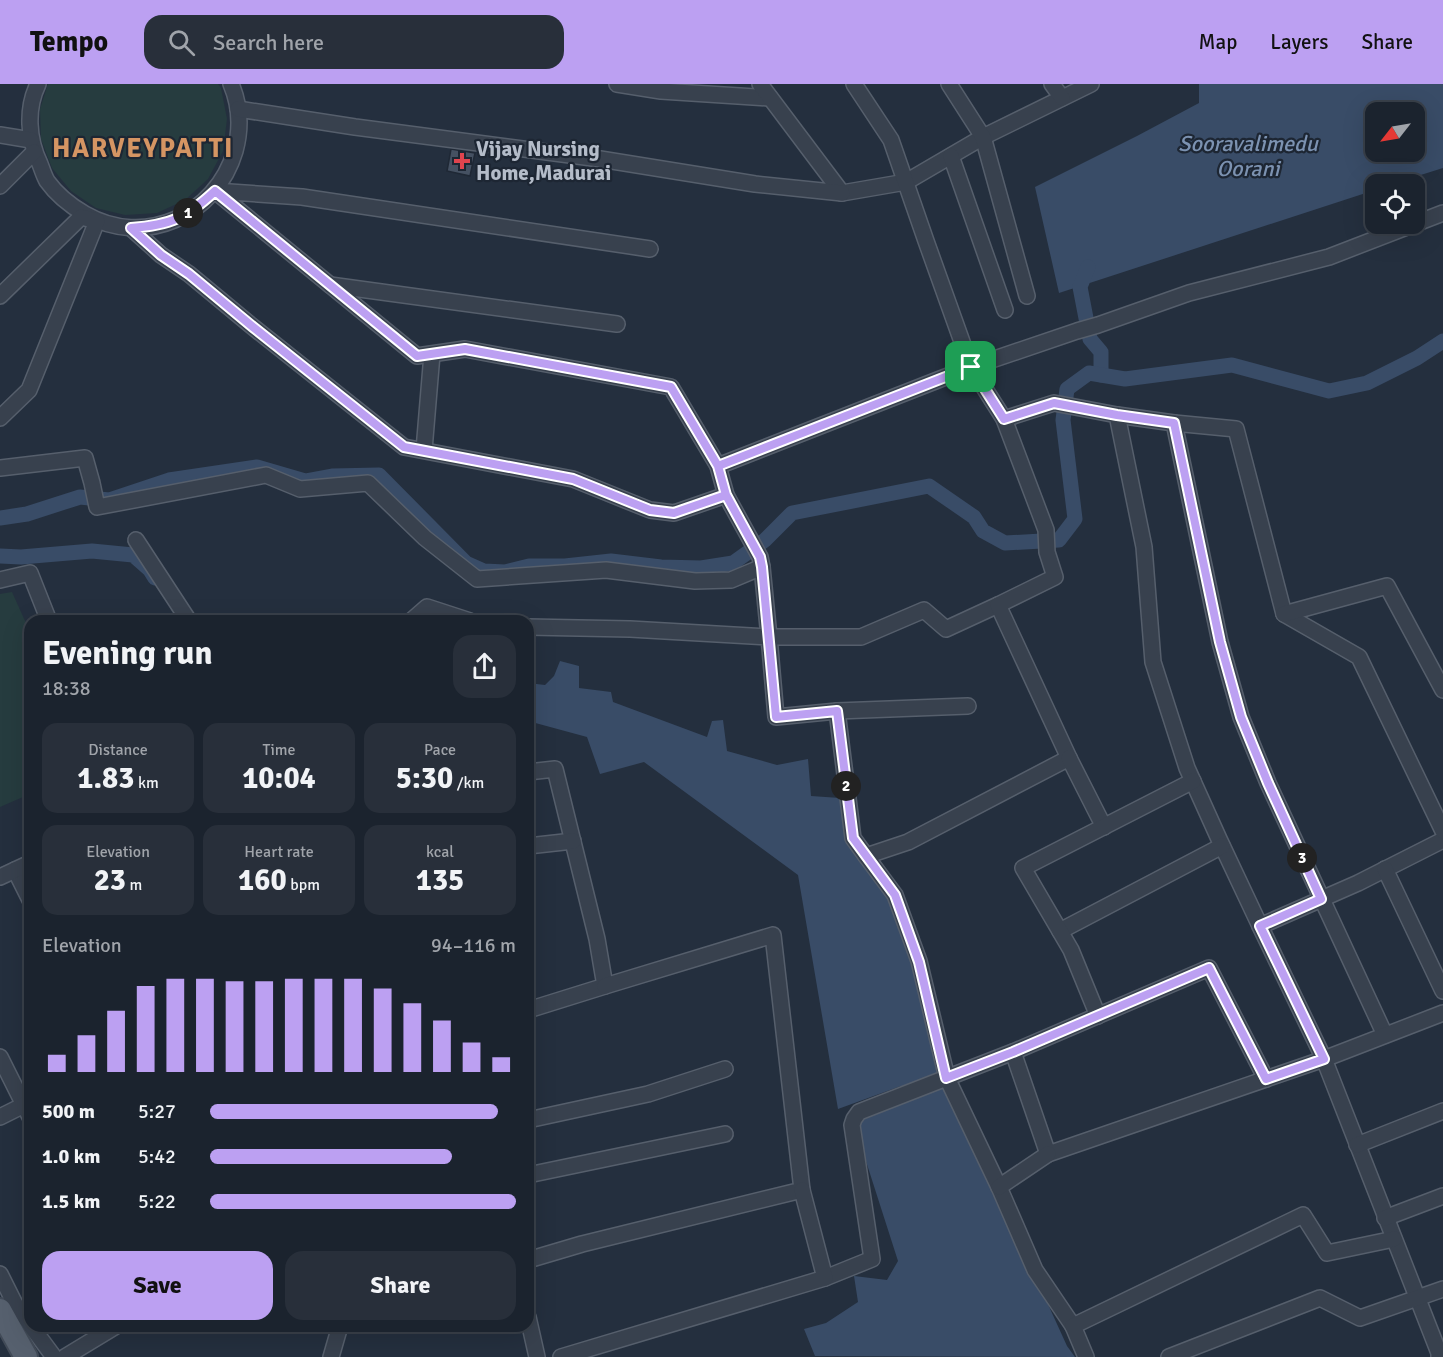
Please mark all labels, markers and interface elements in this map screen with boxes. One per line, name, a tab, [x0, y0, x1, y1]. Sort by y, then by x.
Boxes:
search box	[144, 15, 564, 69]
text: Tempo	[30, 25, 108, 59]
icon: search	[165, 26, 198, 59]
text: Search here	[213, 29, 324, 56]
text: Map	[1199, 29, 1237, 55]
text: Layers	[1270, 29, 1328, 55]
text: Share	[1361, 29, 1413, 55]
north arrow	[1365, 102, 1425, 162]
map controls	[1365, 102, 1425, 234]
water label: Sooravalimedu Oorani	[1178, 130, 1320, 182]
district label: HARVEYPATTI	[52, 132, 234, 165]
place label: Vijay Nursing Home,Madurai	[476, 136, 611, 186]
marker: Vijay Nursing Home,Madurai	[453, 152, 471, 170]
button: locate	[1365, 174, 1425, 234]
pin: 1	[173, 198, 203, 228]
text: 1	[184, 203, 192, 223]
pin	[945, 341, 996, 392]
icon: arrive	[954, 350, 987, 383]
text: Evening run	[42, 633, 212, 674]
button: share	[453, 635, 516, 698]
text: 18:38	[42, 676, 91, 701]
text: Distance	[88, 740, 148, 760]
text: Time	[263, 740, 295, 760]
text: Pace	[424, 740, 456, 760]
text: 1.83	[77, 760, 134, 797]
text: 10:04	[242, 760, 316, 797]
text: 5:30	[396, 760, 453, 797]
pin: 2	[831, 771, 861, 801]
text: km	[134, 773, 159, 793]
text: /km	[453, 773, 484, 793]
text: 2	[842, 776, 850, 796]
text: Elevation	[86, 842, 150, 862]
text: Heart rate	[244, 842, 314, 862]
text: kcal	[426, 842, 454, 862]
pin: 3	[1287, 843, 1317, 873]
text: 3	[1298, 848, 1306, 868]
text: 23	[94, 862, 126, 899]
text: 160	[238, 862, 287, 899]
text: 135	[416, 862, 464, 899]
text: m	[126, 875, 142, 895]
text: bpm	[287, 875, 320, 895]
text: Elevation	[42, 933, 122, 958]
text: 94–116 m	[431, 933, 516, 958]
text: 500 m	[42, 1099, 95, 1124]
text: 5:27	[138, 1099, 176, 1124]
text: 1.0 km	[42, 1144, 100, 1169]
text: 5:42	[138, 1144, 176, 1169]
text: 1.5 km	[42, 1189, 100, 1214]
text: 5:22	[138, 1189, 176, 1214]
button: Save	[42, 1251, 273, 1320]
button: Share	[285, 1251, 516, 1320]

